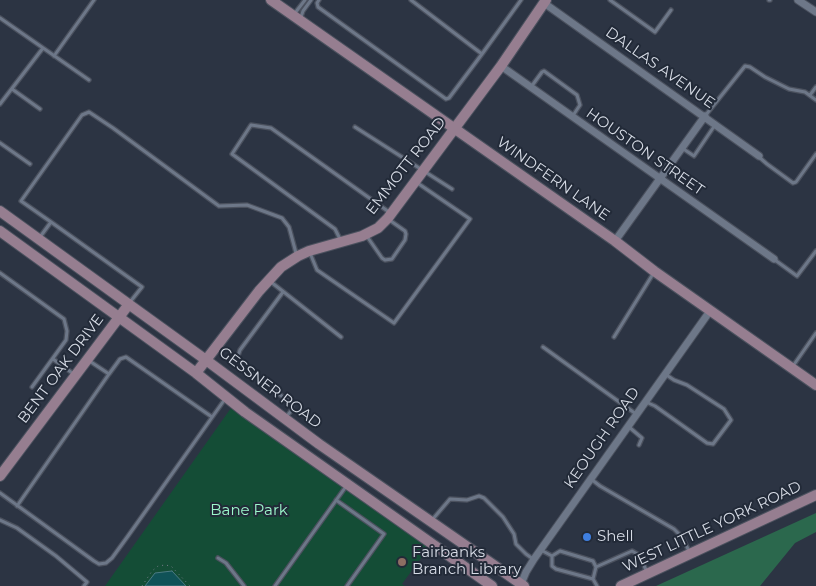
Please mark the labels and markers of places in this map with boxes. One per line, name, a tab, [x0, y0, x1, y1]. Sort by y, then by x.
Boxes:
place label: Shell	[597, 528, 633, 546]
marker: Shell	[581, 531, 593, 543]
place label: Fairbanks Branch Library	[412, 544, 521, 579]
marker: Fairbanks Branch Library	[396, 556, 408, 568]

